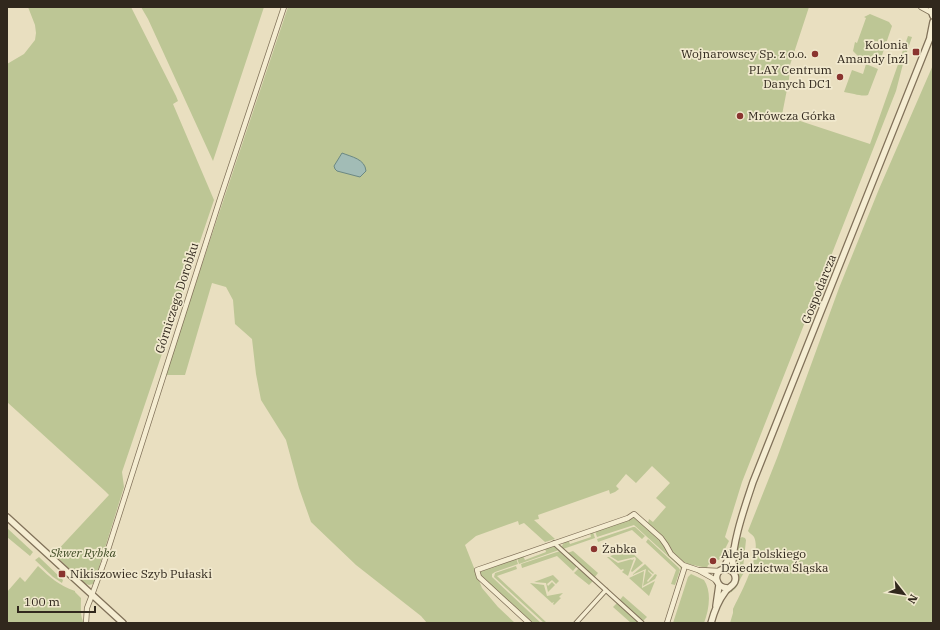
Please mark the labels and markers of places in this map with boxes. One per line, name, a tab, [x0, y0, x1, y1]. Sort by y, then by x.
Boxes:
place label: Kolonia Amandy [nż]	[837, 37, 908, 66]
place label: Wojnarowscy Sp. z o.o.	[681, 46, 807, 61]
marker: Kolonia Amandy [nż]	[911, 47, 921, 57]
marker: Wojnarowscy Sp. z o.o.	[810, 49, 820, 59]
place label: PLAY Centrum Danych DC1	[749, 62, 833, 91]
marker: PLAY Centrum Danych DC1	[835, 72, 845, 82]
place label: Mrówcza Górka	[748, 108, 836, 123]
marker: Mrówcza Górka	[735, 111, 745, 121]
place label: Żabka	[602, 541, 637, 556]
marker: Żabka	[589, 544, 599, 554]
place label: Aleja Polskiego Dziedzictwa Śląska	[721, 546, 829, 575]
marker: Aleja Polskiego Dziedzictwa Śląska	[708, 556, 718, 566]
place label: Nikiszowiec Szyb Pułaski	[70, 566, 212, 581]
marker: Nikiszowiec Szyb Pułaski	[57, 569, 67, 579]

